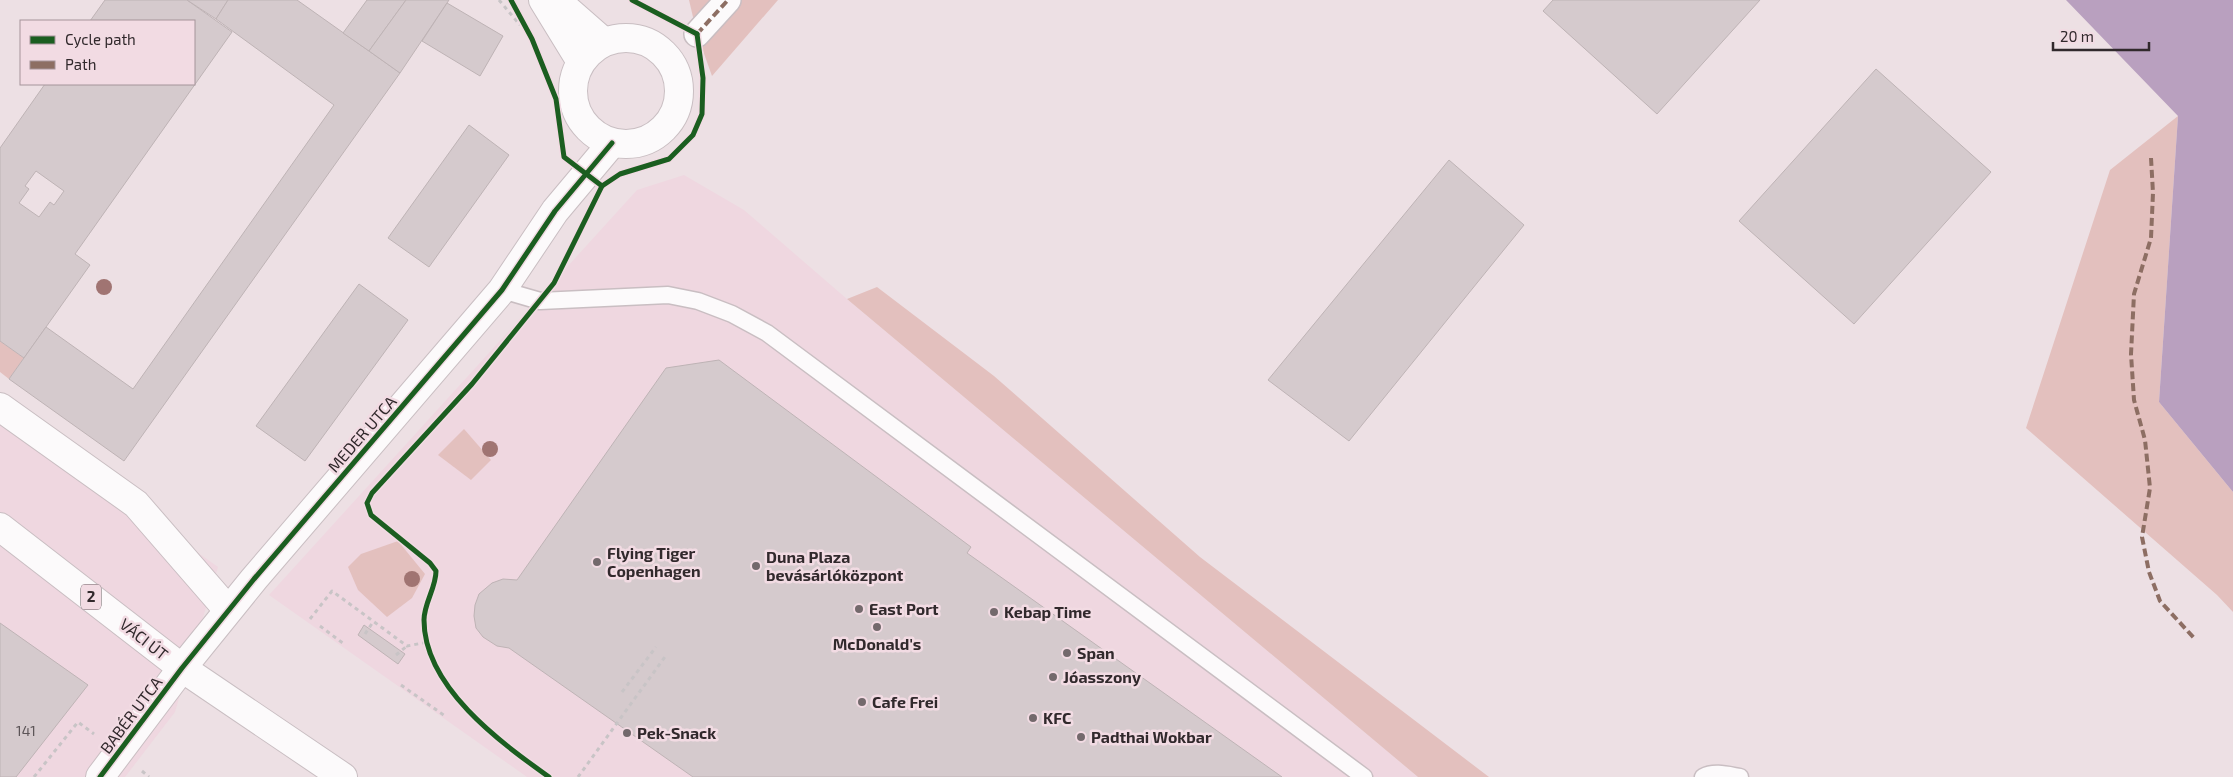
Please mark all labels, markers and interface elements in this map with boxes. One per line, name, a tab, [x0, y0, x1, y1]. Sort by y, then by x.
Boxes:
legend	[20, 20, 195, 85]
scale bar	[2053, 20, 2149, 52]
text: 20 m	[2060, 27, 2094, 45]
text: Cycle path	[65, 30, 136, 48]
text: Path	[65, 55, 96, 73]
street label: MEDER UTCA	[323, 392, 400, 476]
place label: Flying Tiger Copenhagen	[607, 543, 701, 580]
place label: Duna Plaza bevásárlóközpont	[766, 547, 904, 584]
marker: Flying Tiger Copenhagen	[591, 556, 603, 568]
marker: Duna Plaza bevásárlóközpont	[750, 560, 762, 572]
road number: 2	[81, 584, 101, 610]
place label: East Port	[869, 599, 939, 618]
place label: Kebap Time	[1004, 602, 1091, 621]
marker: East Port	[853, 603, 865, 615]
marker: Kebap Time	[988, 606, 1000, 618]
street label: VÁCI ÚT	[116, 614, 172, 663]
marker: McDonald's	[871, 621, 883, 633]
place label: McDonald's	[833, 634, 921, 653]
place label: Span	[1077, 643, 1115, 662]
marker: Span	[1061, 647, 1073, 659]
place label: Jóasszony	[1063, 667, 1141, 687]
marker: Jóasszony	[1047, 671, 1059, 683]
street label: BABÉR UTCA	[96, 673, 166, 757]
place label: Cafe Frei	[872, 692, 938, 711]
marker: Cafe Frei	[856, 696, 868, 708]
place label: KFC	[1043, 708, 1071, 727]
marker: KFC	[1027, 712, 1039, 724]
house number: 141	[16, 722, 36, 739]
place label: Pek-Snack	[637, 723, 716, 742]
marker: Pek-Snack	[621, 727, 633, 739]
place label: Padthai Wokbar	[1091, 727, 1212, 746]
marker: Padthai Wokbar	[1075, 731, 1087, 743]

